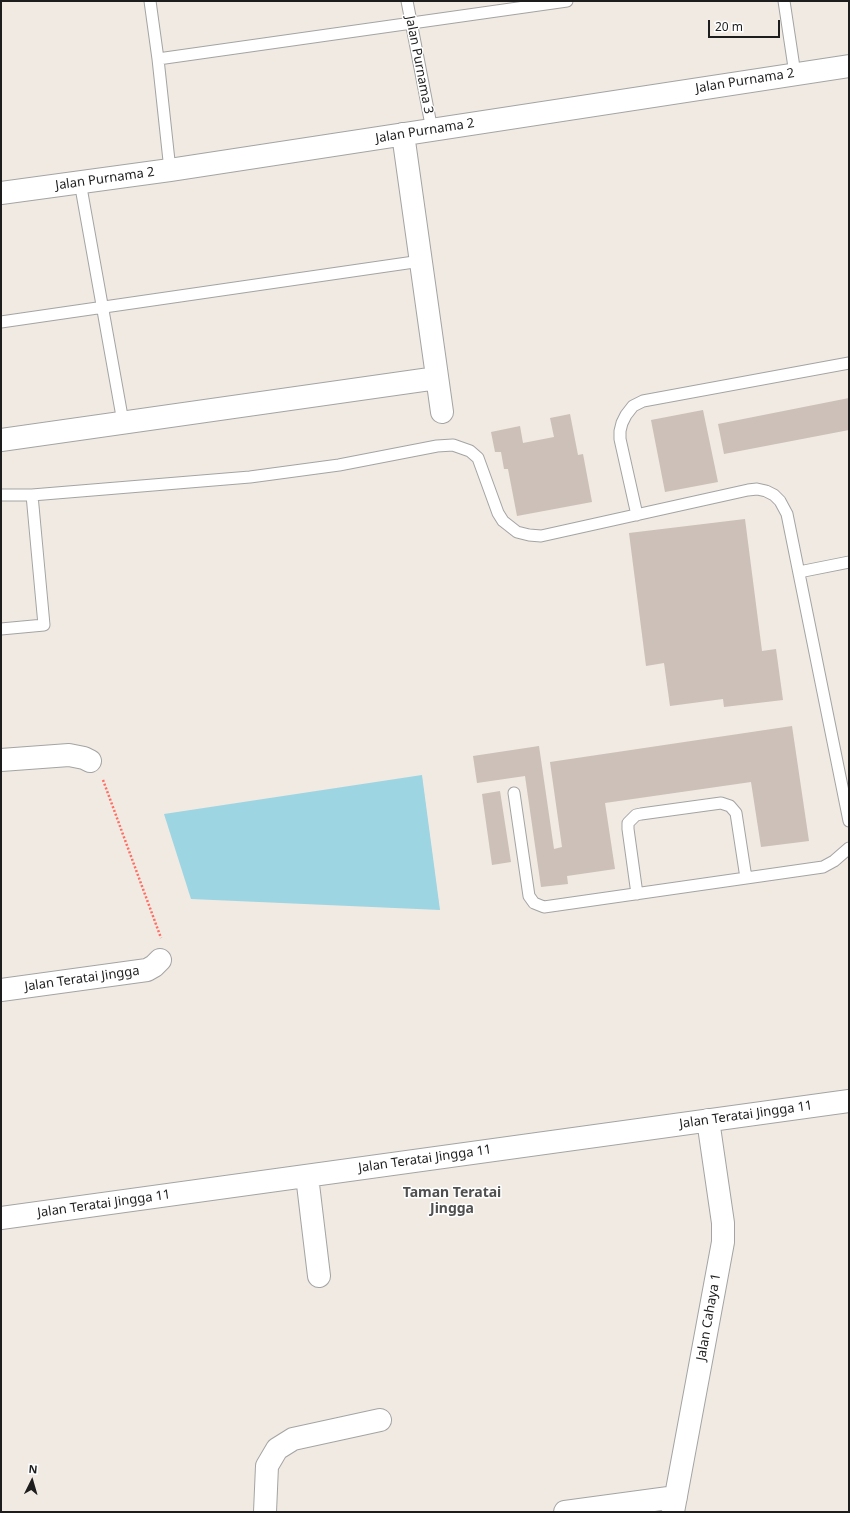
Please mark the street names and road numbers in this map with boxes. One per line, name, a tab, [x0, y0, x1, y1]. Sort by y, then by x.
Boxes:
street label: Jalan Purnama 3	[402, 15, 436, 115]
street label: Jalan Purnama 2	[695, 65, 795, 97]
street label: Jalan Purnama 2	[375, 115, 475, 147]
street label: Jalan Purnama 2	[55, 164, 155, 194]
street label: Jalan Teratai Jingga	[24, 963, 140, 995]
street label: Jalan Teratai Jingga 11	[678, 1098, 814, 1132]
street label: Jalan Teratai Jingga 11	[357, 1142, 493, 1176]
street label: Jalan Teratai Jingga 11	[36, 1187, 172, 1221]
street label: Jalan Cahaya 1	[694, 1272, 724, 1362]

